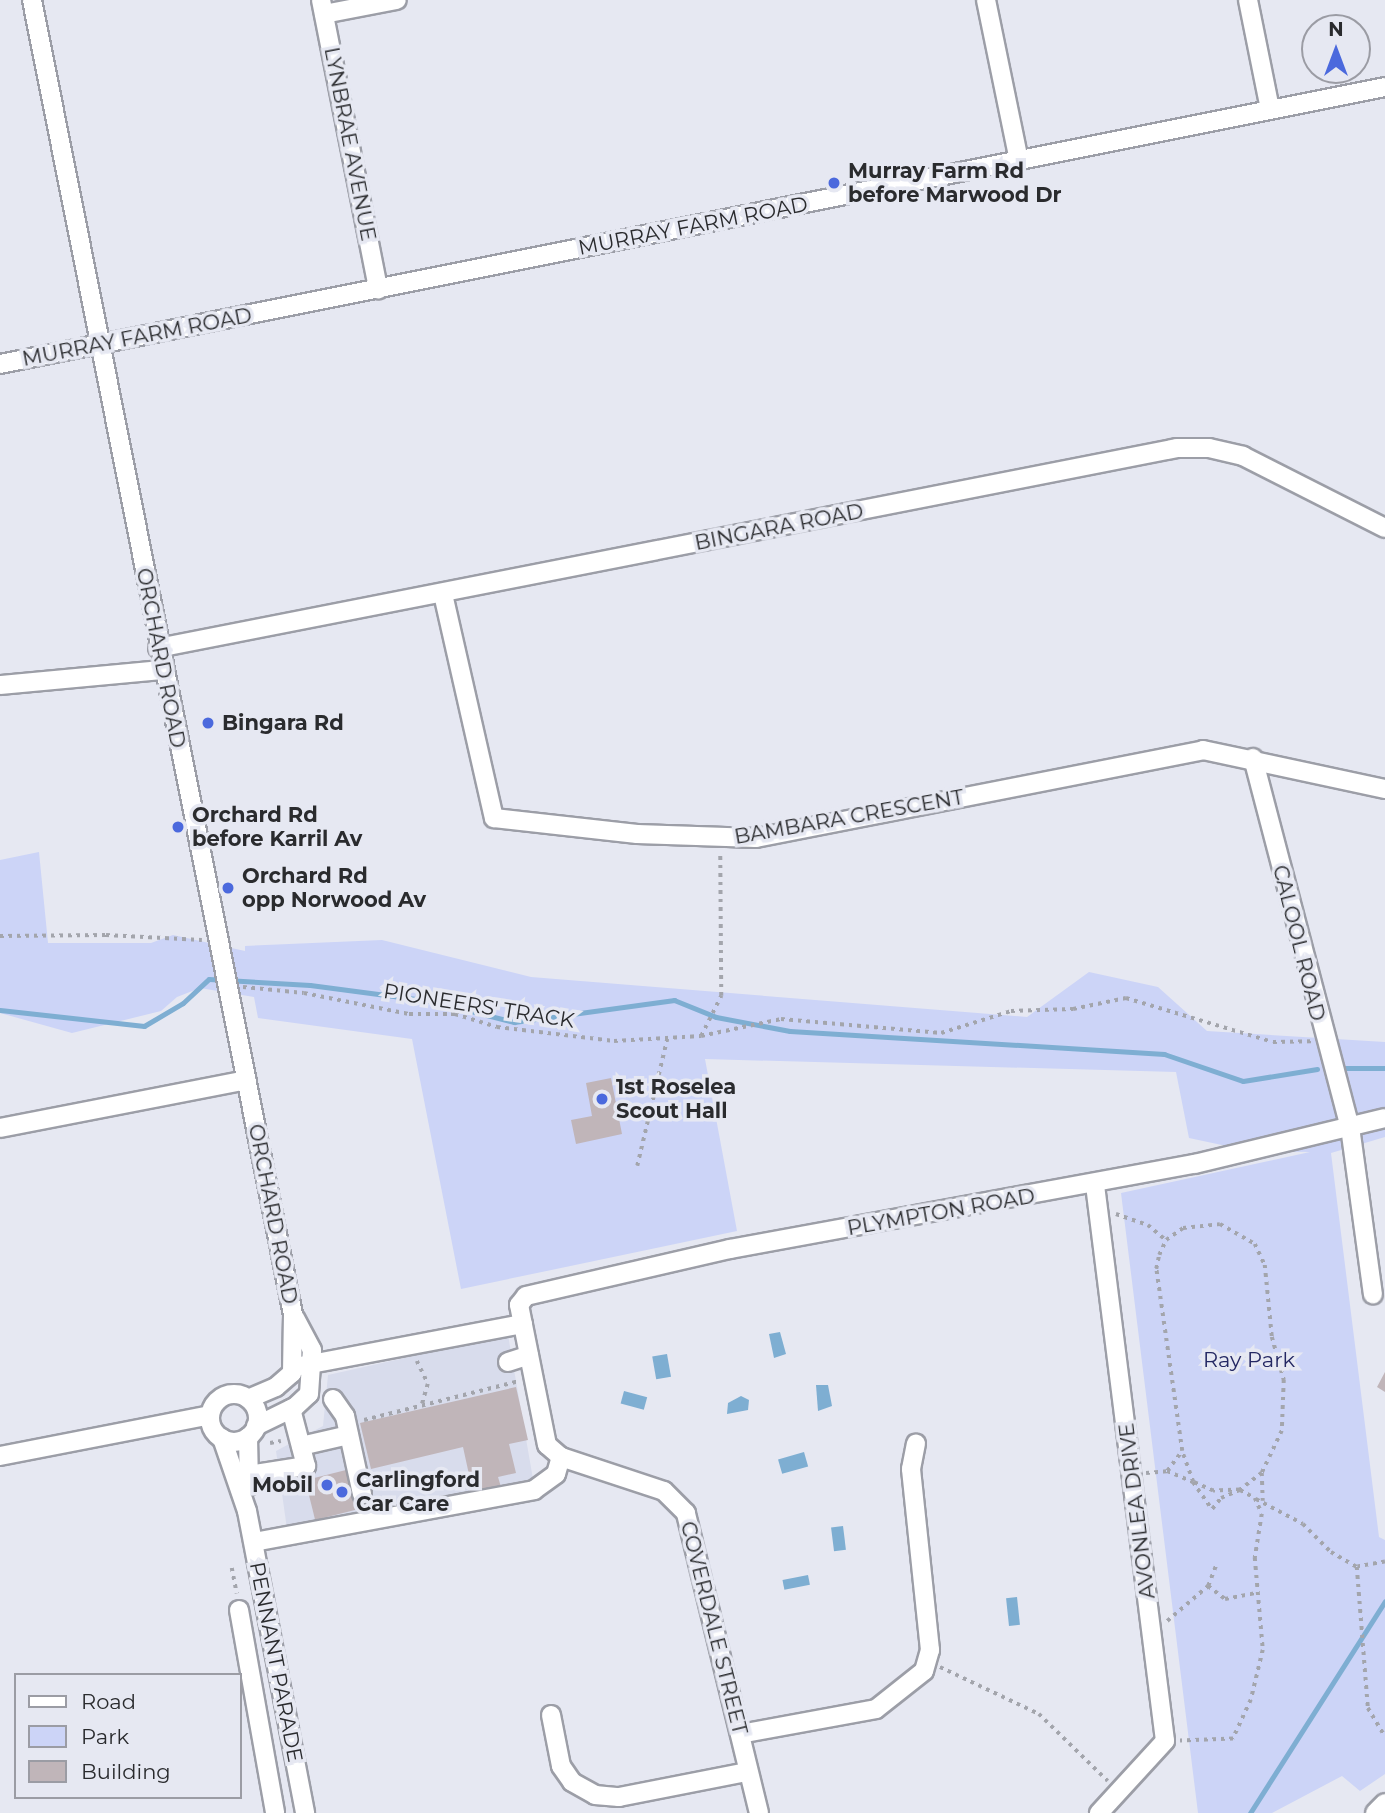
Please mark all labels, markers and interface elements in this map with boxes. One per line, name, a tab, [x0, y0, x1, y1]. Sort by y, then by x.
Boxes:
north arrow	[1301, 14, 1371, 84]
text: N	[1328, 18, 1344, 41]
street label: LYNBRAE AVENUE	[319, 45, 381, 243]
place label: Murray Farm Rd before Marwood Dr	[848, 158, 1062, 208]
marker: Murray Farm Rd before Marwood Dr	[826, 175, 842, 191]
street label: MURRAY FARM ROAD	[576, 191, 810, 261]
street label: MURRAY FARM ROAD	[20, 302, 254, 372]
street label: BINGARA ROAD	[693, 498, 865, 556]
street label: ORCHARD ROAD	[131, 566, 191, 750]
place label: Bingara Rd	[222, 710, 344, 736]
marker: Bingara Rd	[200, 715, 216, 731]
street label: BAMBARA CRESCENT	[732, 784, 966, 850]
place label: Orchard Rd before Karril Av	[192, 802, 362, 852]
marker: Orchard Rd before Karril Av	[170, 819, 186, 835]
street label: CALOOL ROAD	[1267, 862, 1331, 1024]
place label: Orchard Rd opp Norwood Av	[242, 863, 426, 913]
marker: Orchard Rd opp Norwood Av	[220, 880, 236, 896]
street label: PIONEERS' TRACK	[382, 978, 576, 1034]
place label: 1st Roselea Scout Hall	[616, 1074, 736, 1124]
marker: 1st Roselea Scout Hall	[594, 1091, 610, 1107]
street label: ORCHARD ROAD	[243, 1122, 303, 1306]
street label: PLYMPTON ROAD	[845, 1183, 1037, 1241]
park label: Ray Park	[1203, 1347, 1295, 1373]
street label: AVONLEA DRIVE	[1114, 1422, 1160, 1600]
place label: Carlingford Car Care	[356, 1467, 480, 1517]
place label: Mobil	[252, 1472, 313, 1498]
marker: Mobil	[319, 1477, 335, 1493]
marker: Carlingford Car Care	[334, 1484, 350, 1500]
street label: COVERDALE STREET	[675, 1519, 753, 1737]
street label: PENNANT PARADE	[244, 1560, 308, 1764]
legend	[14, 1673, 242, 1799]
text: Road	[81, 1689, 136, 1714]
text: Park	[81, 1724, 129, 1749]
text: Building	[81, 1759, 171, 1784]

